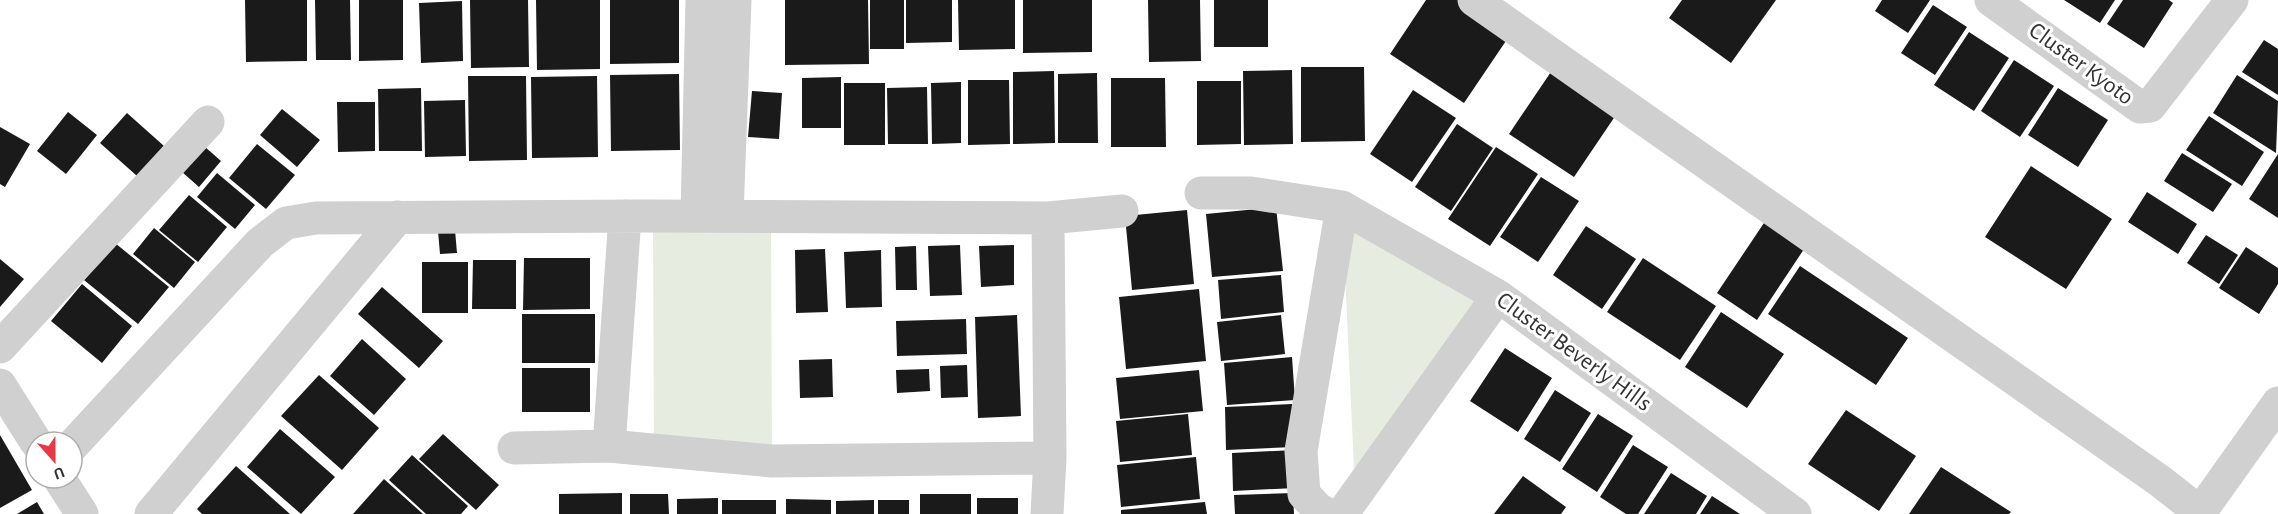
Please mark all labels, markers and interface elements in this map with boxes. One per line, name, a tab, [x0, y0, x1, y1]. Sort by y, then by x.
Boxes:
street label: Cluster Kyoto	[2024, 18, 2138, 110]
street label: Cluster Beverly Hills	[1492, 288, 1656, 416]
north arrow	[24, 430, 84, 490]
text: U	[51, 464, 67, 482]

